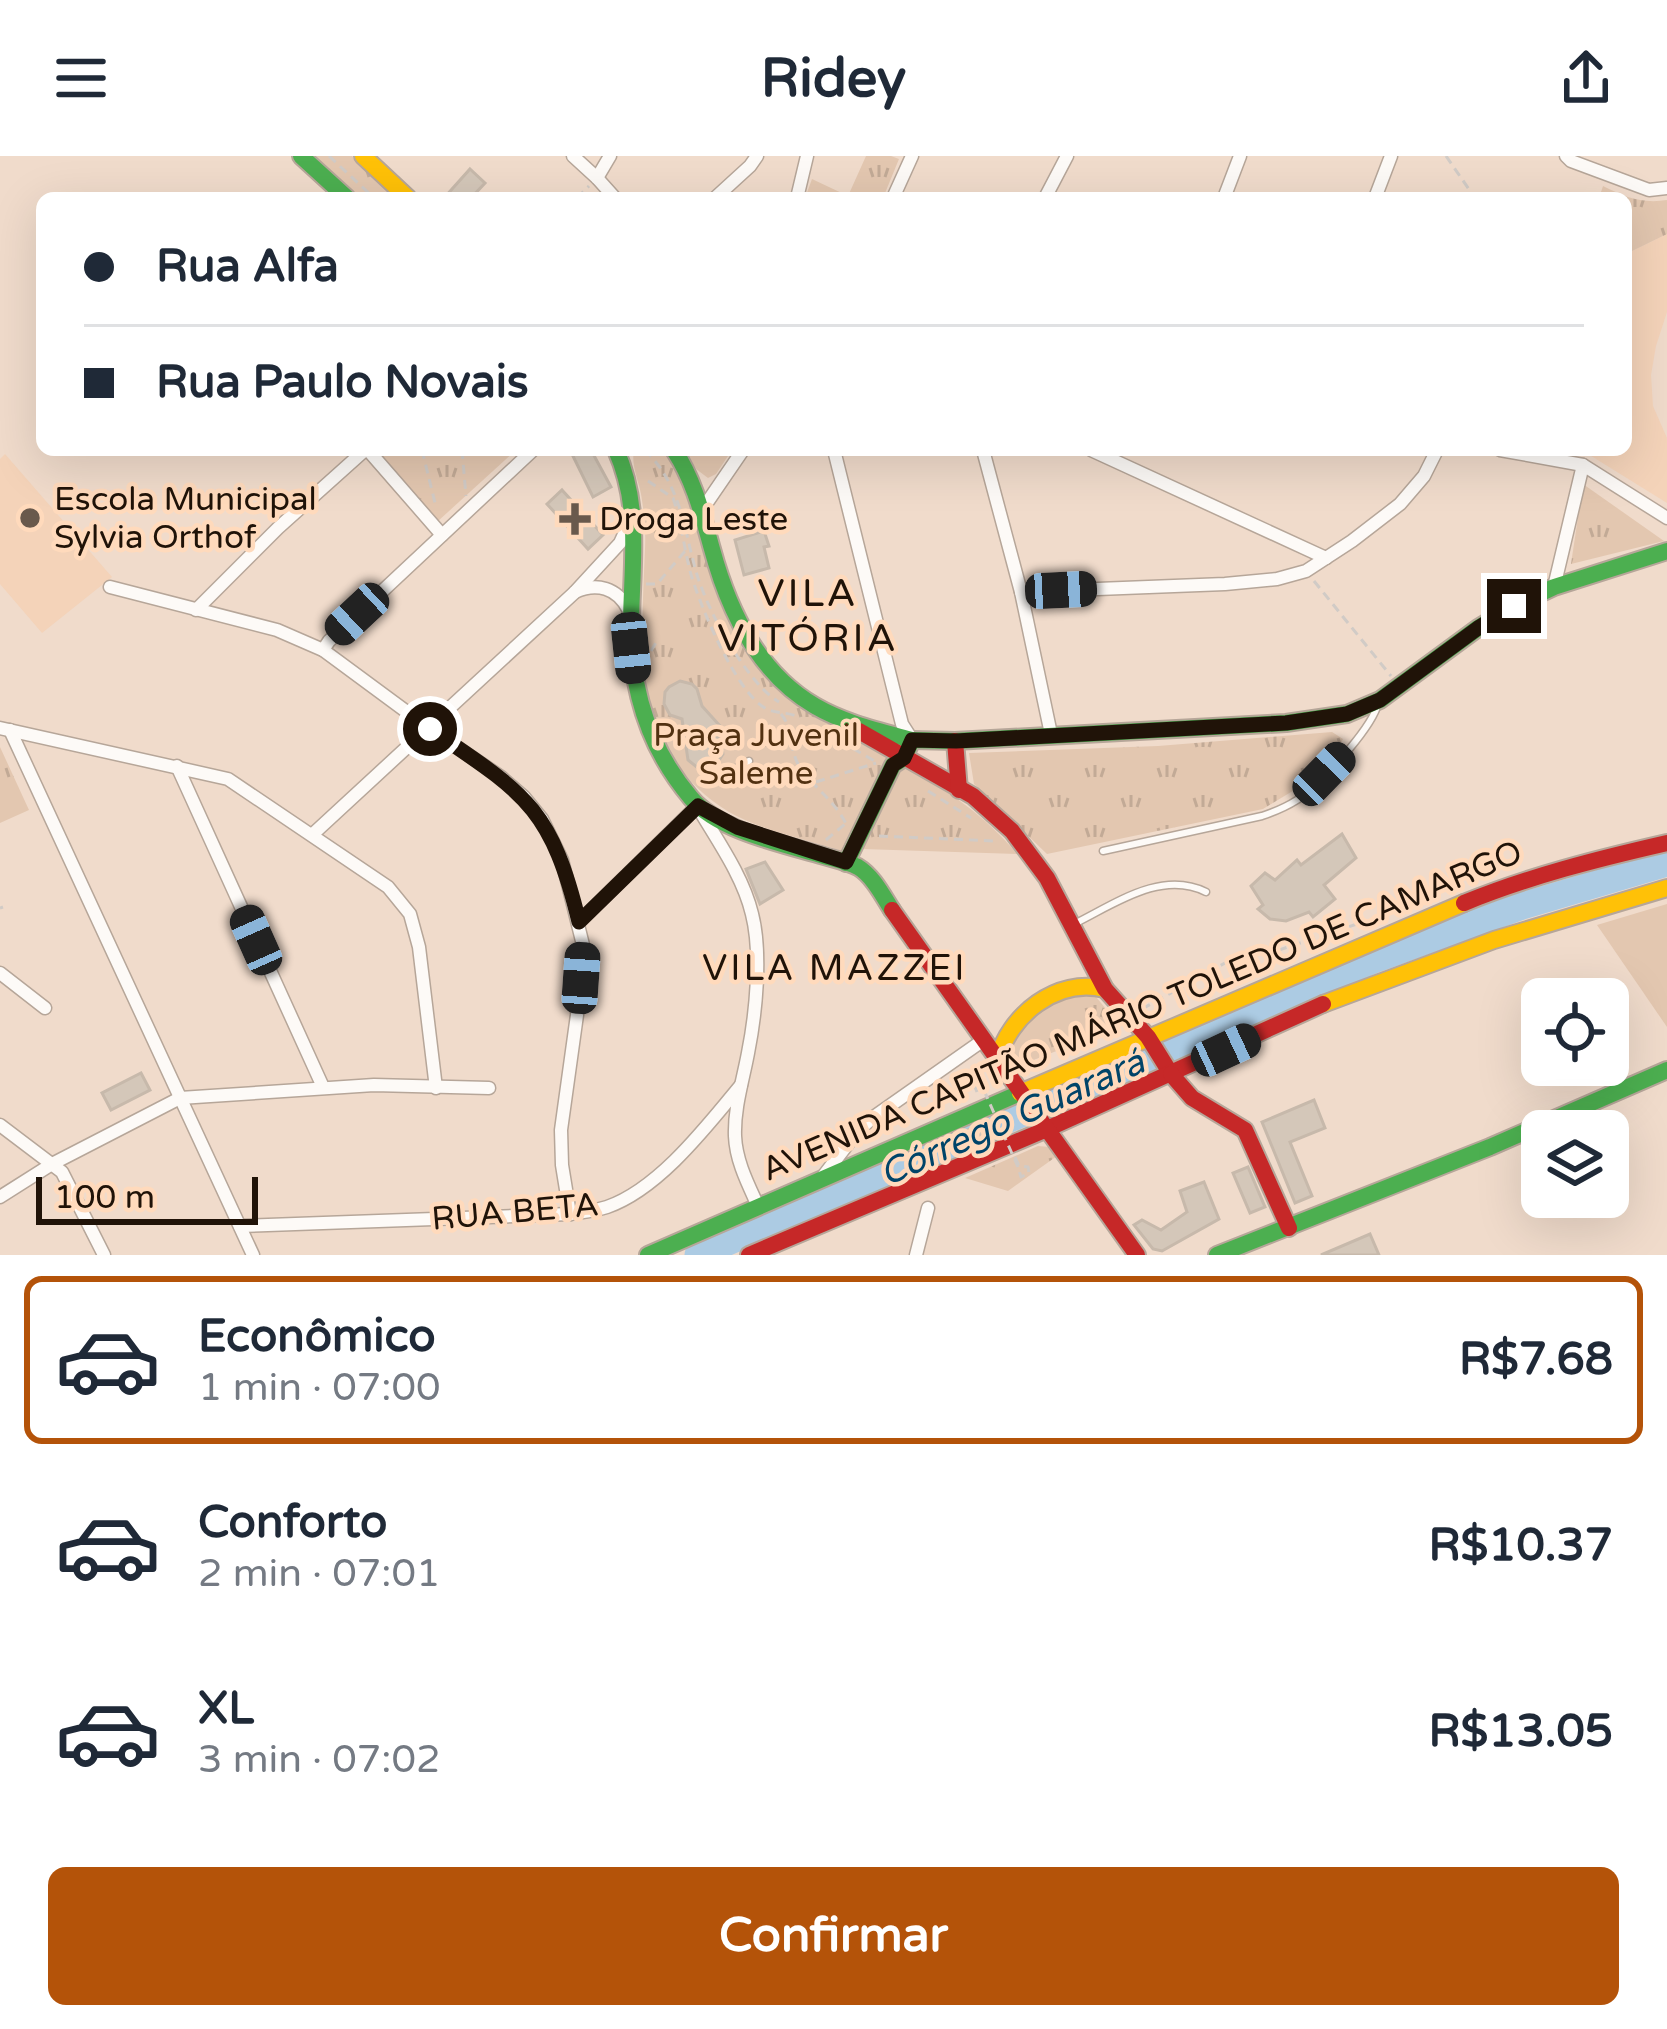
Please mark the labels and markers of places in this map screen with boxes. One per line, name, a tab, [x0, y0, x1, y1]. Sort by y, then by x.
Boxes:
place label: Escola Municipal Sylvia Orthof	[54, 480, 317, 557]
place label: Droga Leste	[599, 500, 788, 539]
marker: Escola Municipal Sylvia Orthof	[17, 505, 43, 531]
marker: Droga Leste	[562, 506, 588, 532]

